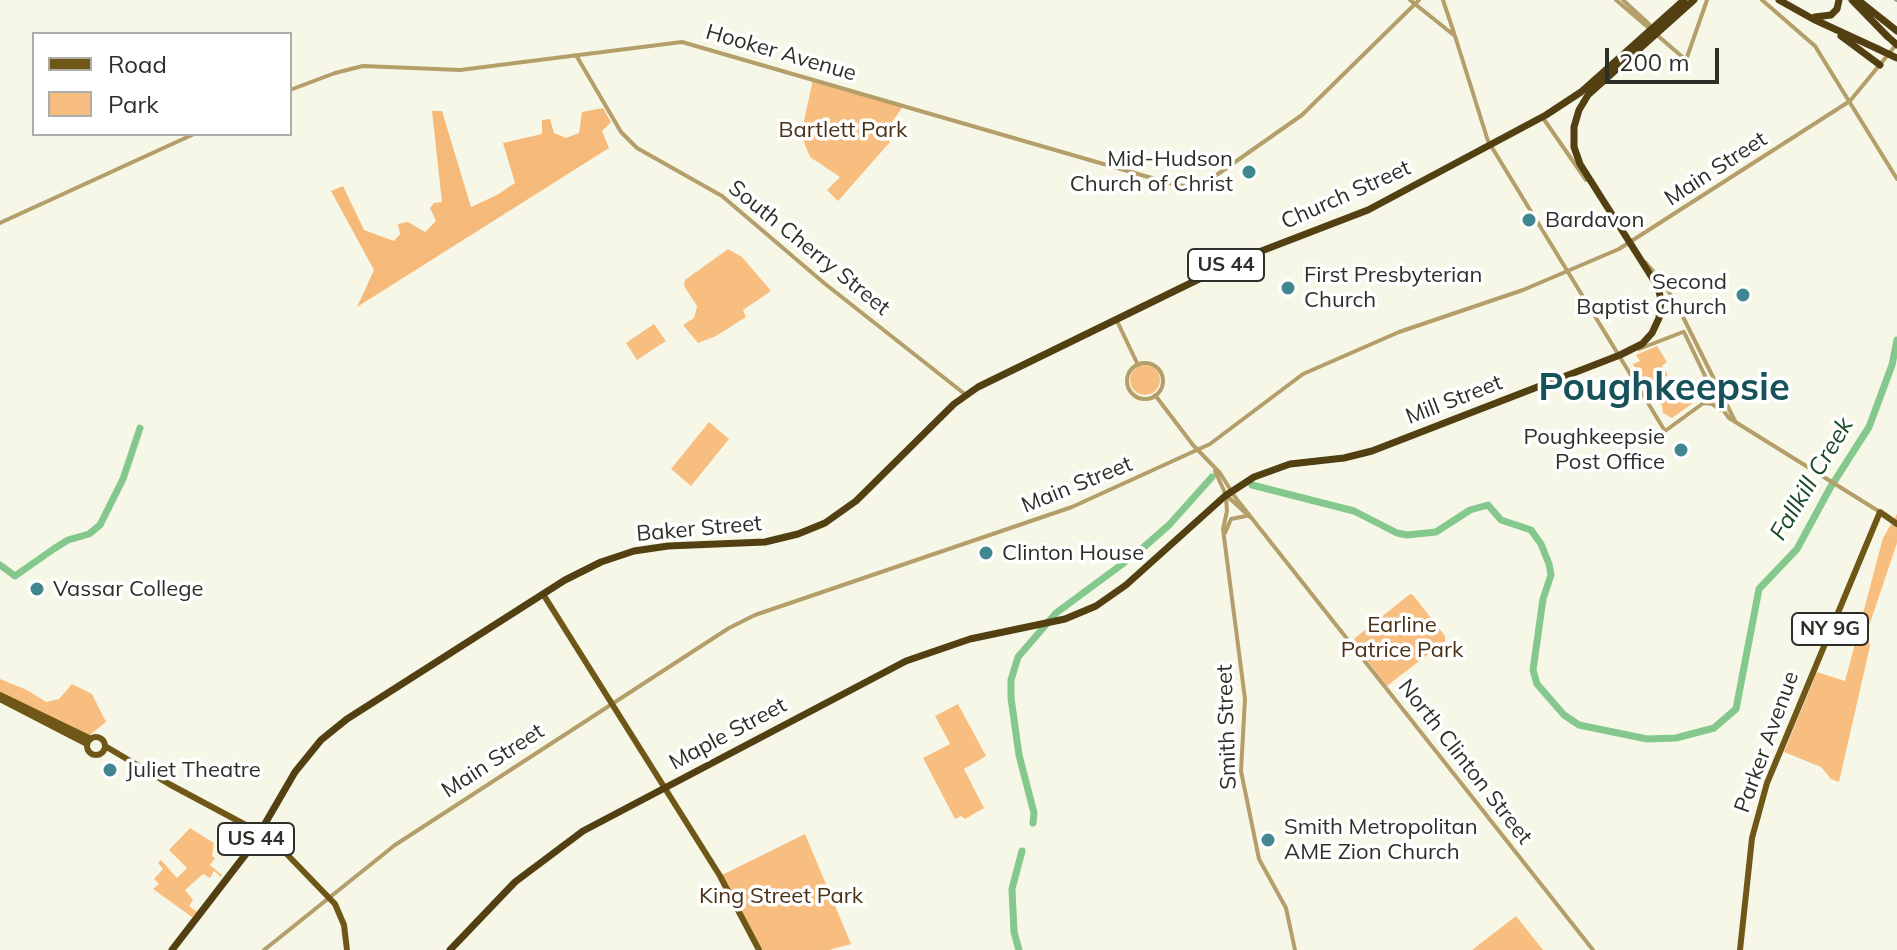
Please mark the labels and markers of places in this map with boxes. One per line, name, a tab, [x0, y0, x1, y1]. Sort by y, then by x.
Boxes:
place label: Mid-Hudson Church of Christ	[1070, 146, 1233, 198]
marker: Mid-Hudson Church of Christ	[1240, 163, 1258, 181]
place label: Bardavon	[1545, 207, 1644, 233]
marker: Bardavon	[1520, 211, 1538, 229]
place label: First Presbyterian Church	[1304, 262, 1482, 314]
place label: Second Baptist Church	[1576, 269, 1727, 320]
marker: First Presbyterian Church	[1279, 279, 1297, 297]
marker: Second Baptist Church	[1734, 286, 1752, 304]
place label: Poughkeepsie Post Office	[1523, 424, 1665, 476]
marker: Poughkeepsie Post Office	[1672, 441, 1690, 459]
place label: Clinton House	[1002, 540, 1144, 566]
marker: Clinton House	[977, 544, 995, 562]
place label: Vassar College	[53, 576, 204, 602]
marker: Vassar College	[28, 580, 46, 598]
place label: Juliet Theatre	[126, 757, 261, 783]
marker: Juliet Theatre	[101, 761, 119, 779]
place label: Smith Metropolitan AME Zion Church	[1284, 814, 1478, 866]
marker: Smith Metropolitan AME Zion Church	[1259, 831, 1277, 849]

